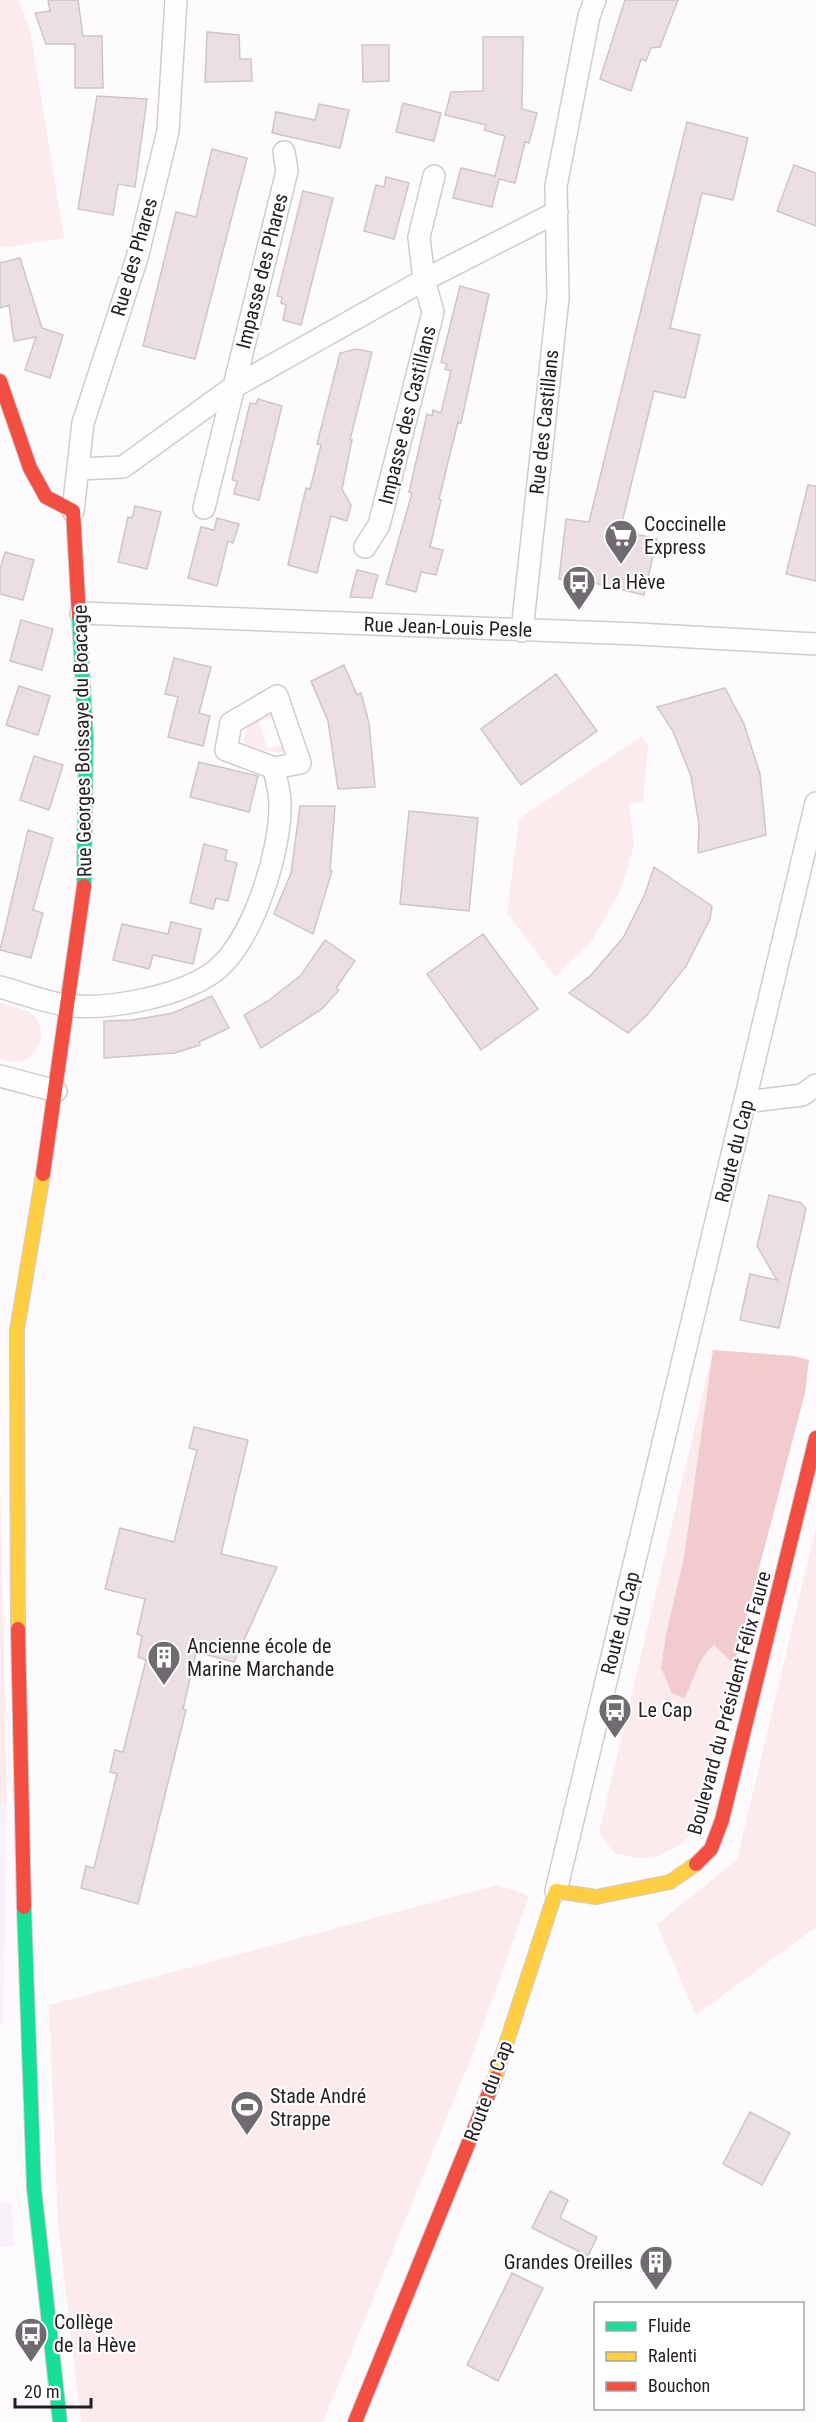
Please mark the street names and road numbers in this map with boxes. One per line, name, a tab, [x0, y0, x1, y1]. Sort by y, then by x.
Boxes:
street label: Impasse des Phares	[231, 191, 293, 351]
street label: Rue des Phares	[106, 195, 162, 319]
street label: Impasse des Castillans	[373, 323, 441, 507]
street label: Rue des Castillans	[524, 348, 564, 496]
street label: Rue Georges Boissaye du Boacage	[68, 605, 96, 877]
street label: Rue Jean-Louis Pesle	[363, 612, 533, 642]
street label: Route du Cap	[710, 1097, 758, 1205]
street label: Route du Cap	[596, 1569, 644, 1677]
street label: Boulevard du Président Félix Faure	[682, 1569, 776, 1837]
street label: Route du Cap	[459, 2037, 517, 2145]

